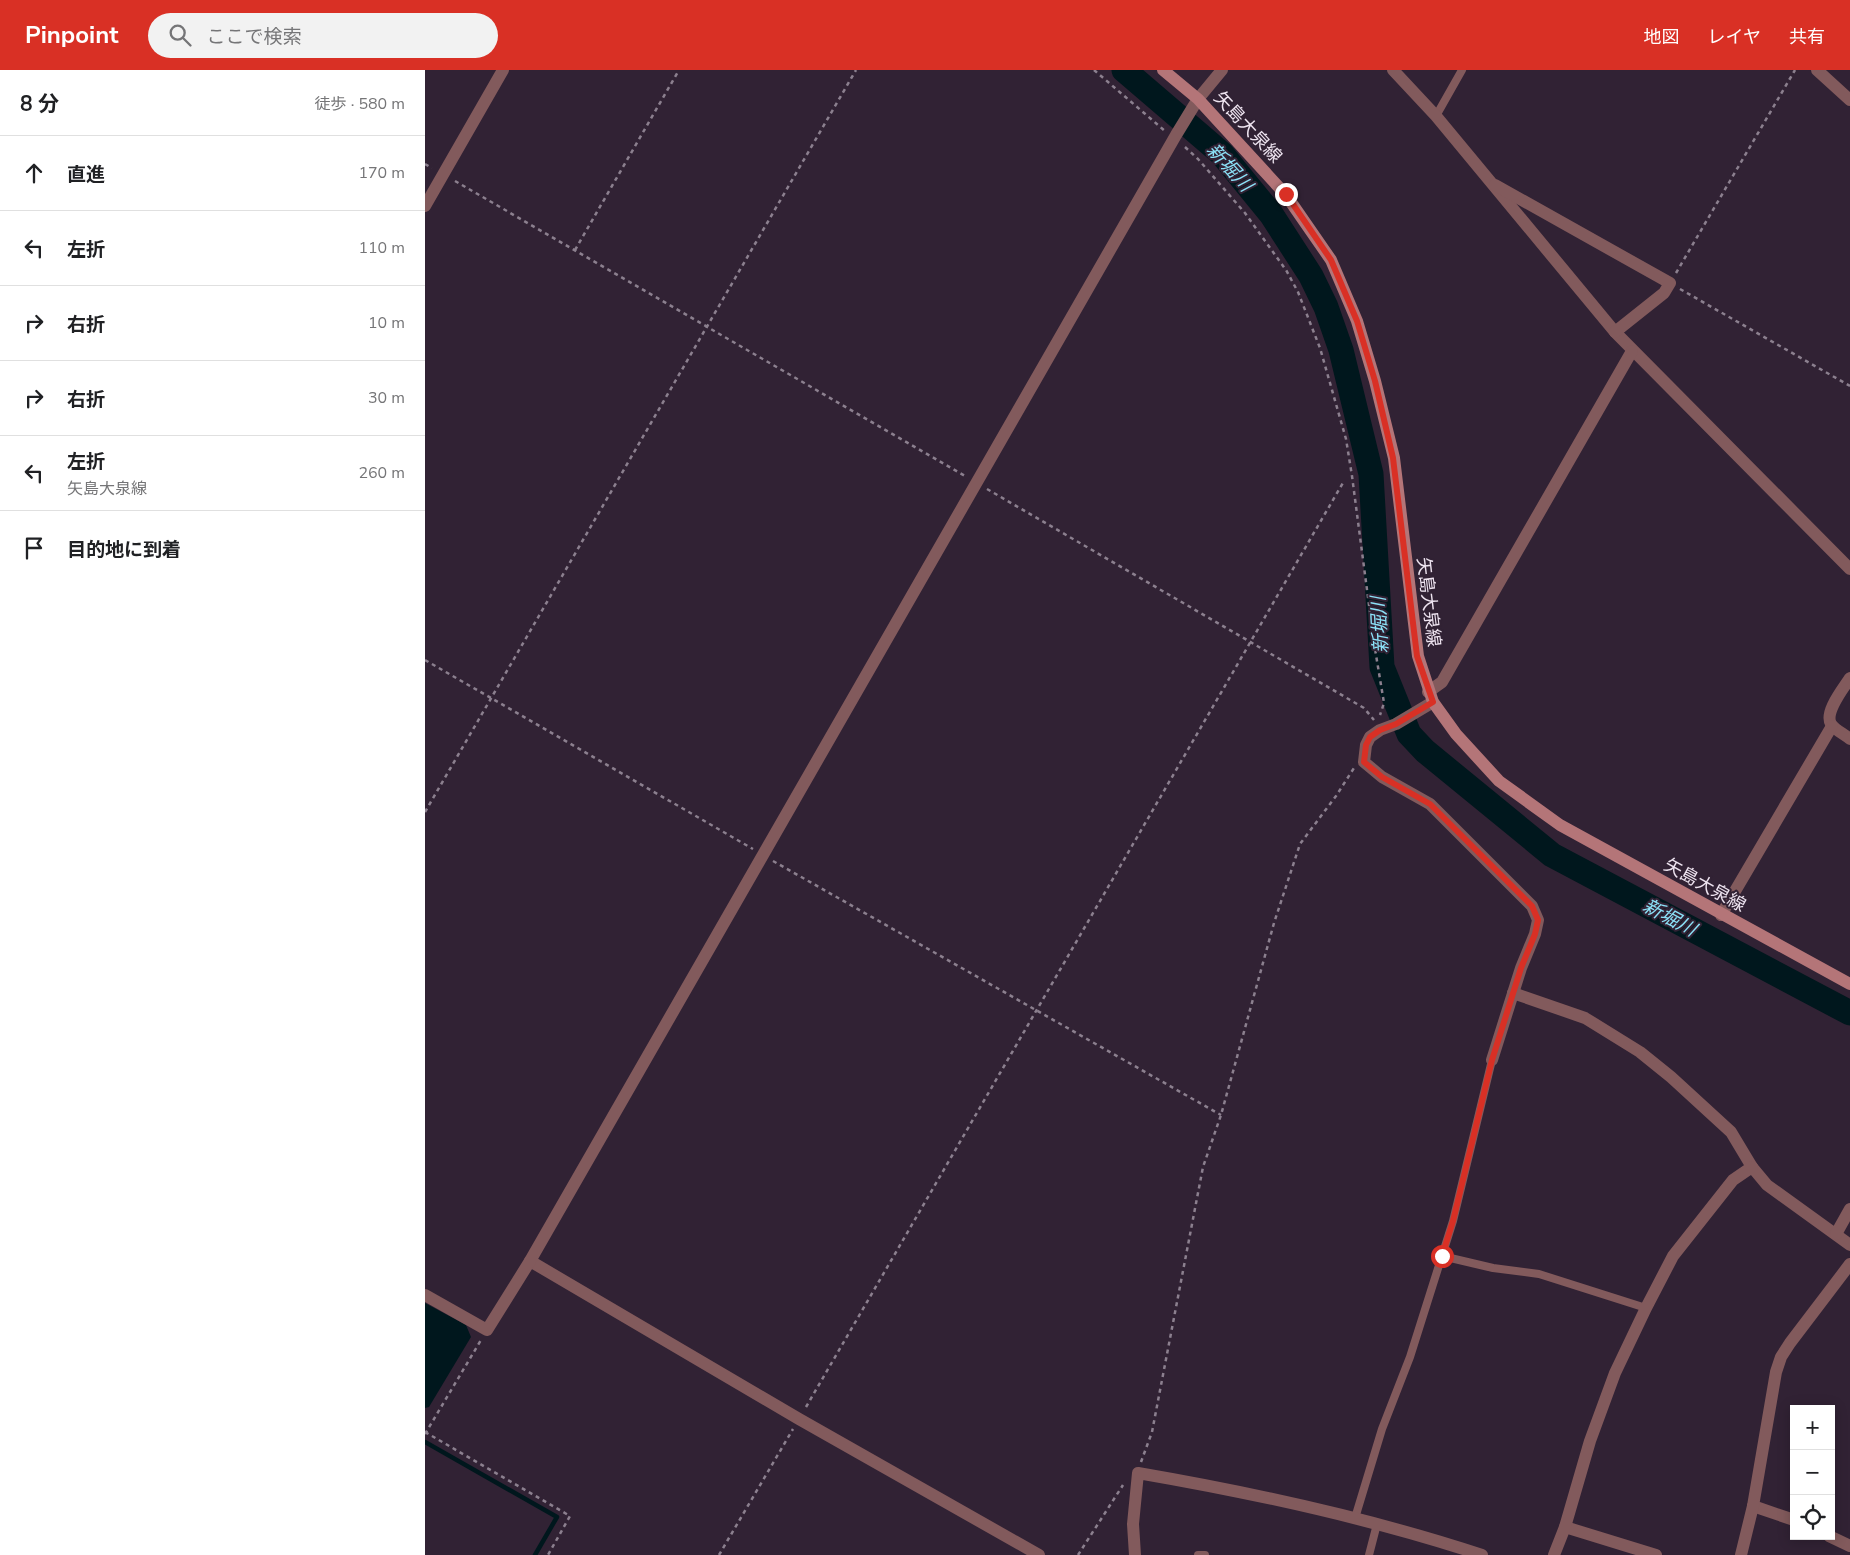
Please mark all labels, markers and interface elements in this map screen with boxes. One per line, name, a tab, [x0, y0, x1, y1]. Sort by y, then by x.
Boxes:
search box	[148, 13, 498, 58]
text: Pinpoint	[25, 19, 118, 51]
icon: search	[166, 21, 194, 49]
text: ここで検索	[206, 24, 301, 50]
text: 地図	[1644, 25, 1680, 49]
text: レイヤ	[1708, 25, 1761, 49]
text: 共有	[1789, 25, 1825, 49]
street label: 矢島大泉線	[1209, 86, 1287, 168]
text: 8 分	[20, 90, 59, 118]
text: 徒歩 · 580 m	[315, 93, 405, 115]
water label: 新堀川	[1201, 138, 1259, 199]
icon: ahead	[20, 159, 48, 187]
text: 直進	[67, 162, 105, 188]
text: 170 m	[358, 162, 405, 184]
route end	[1275, 183, 1298, 206]
icon: left	[20, 234, 48, 262]
text: 左折	[67, 237, 105, 263]
text: 110 m	[358, 237, 405, 259]
icon: right	[20, 309, 48, 337]
text: 右折	[67, 312, 105, 338]
text: 10 m	[368, 312, 405, 334]
icon: right	[20, 384, 48, 412]
text: 右折	[67, 387, 105, 413]
text: 30 m	[368, 387, 405, 409]
text: 左折	[67, 449, 105, 475]
icon: left	[20, 459, 48, 487]
text: 260 m	[358, 462, 405, 484]
text: 矢島大泉線	[67, 478, 147, 500]
icon: arrive	[20, 534, 48, 562]
text: 目的地に到着	[67, 537, 181, 563]
street label: 矢島大泉線	[1412, 556, 1446, 648]
water label: 新堀川	[1365, 594, 1394, 654]
street label: 矢島大泉線	[1660, 853, 1750, 917]
water label: 新堀川	[1638, 893, 1703, 944]
route start	[1431, 1245, 1454, 1268]
map controls	[1790, 1405, 1835, 1540]
button: +	[1790, 1405, 1835, 1450]
button: −	[1790, 1450, 1835, 1495]
button: locate	[1790, 1495, 1835, 1540]

